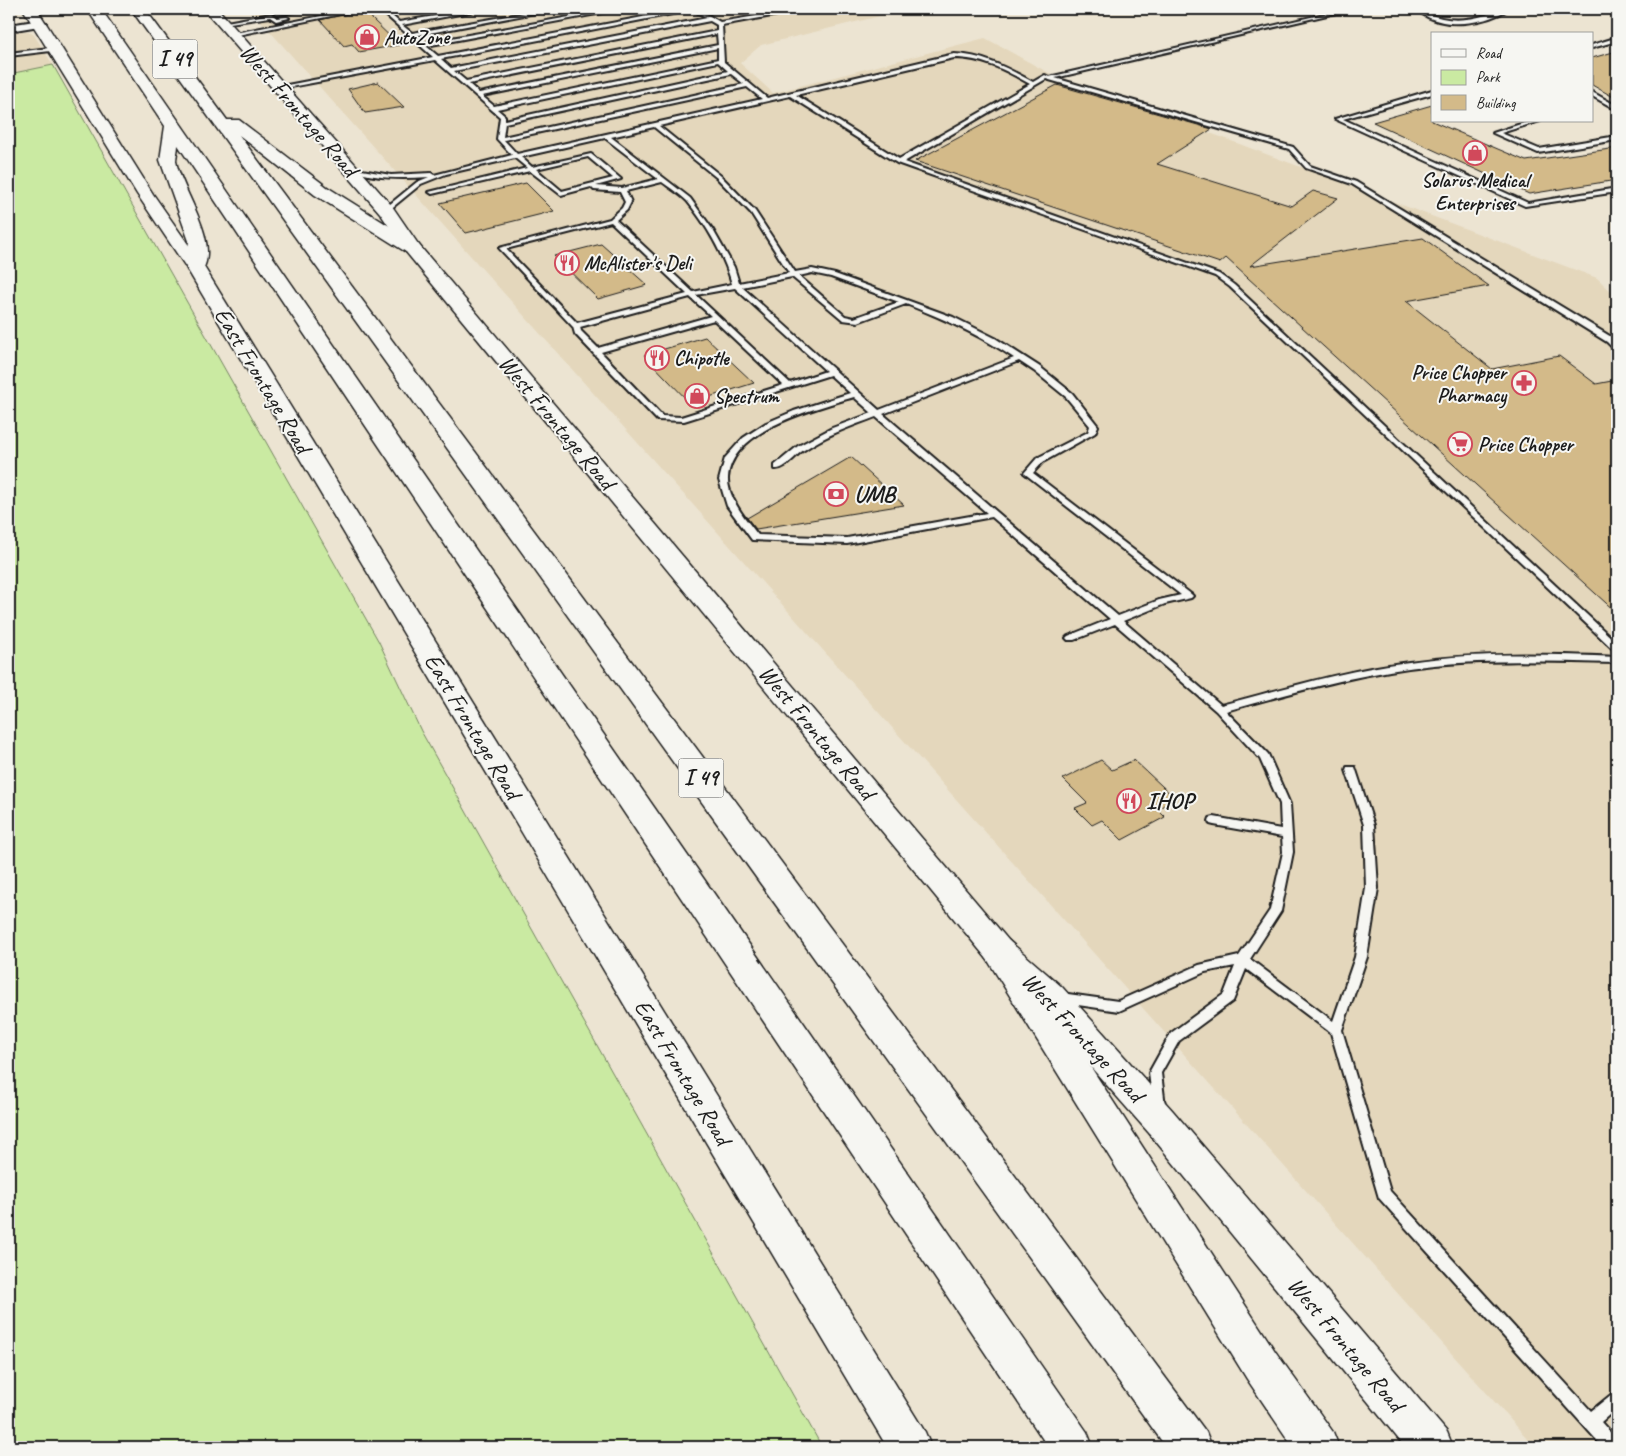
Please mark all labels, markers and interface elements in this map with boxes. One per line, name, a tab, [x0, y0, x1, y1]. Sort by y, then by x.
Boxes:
shop icon: AutoZone	[354, 24, 380, 50]
place label: AutoZone	[384, 25, 451, 50]
legend	[1431, 32, 1594, 122]
street label: West Frontage Road	[233, 37, 367, 185]
road number: I 49	[152, 40, 198, 78]
text: Road	[1476, 44, 1503, 63]
text: Park	[1476, 68, 1501, 87]
text: Building	[1476, 94, 1516, 113]
shop icon: Solarus Medical Enterprises	[1462, 140, 1488, 166]
place label: Solarus Medical Enterprises	[1421, 168, 1532, 216]
restaurant icon: McAlister's Deli	[554, 250, 580, 276]
place label: McAlister's Deli	[584, 251, 694, 276]
street label: East Frontage Road	[208, 302, 320, 461]
restaurant icon: Chipotle	[644, 345, 670, 371]
place label: Chipotle	[674, 346, 730, 371]
street label: West Frontage Road	[492, 349, 624, 498]
place label: Price Chopper Pharmacy	[1411, 360, 1509, 409]
pharmacy icon: Price Chopper Pharmacy	[1511, 370, 1537, 396]
shop icon: Spectrum	[684, 383, 710, 409]
place label: Spectrum	[714, 384, 781, 409]
supermarket icon: Price Chopper	[1447, 431, 1473, 457]
place label: Price Chopper	[1478, 432, 1575, 457]
place label: UMB	[854, 479, 898, 509]
bank icon: UMB	[823, 481, 849, 507]
street label: East Frontage Road	[418, 648, 530, 807]
street label: West Frontage Road	[752, 659, 884, 808]
road number: I 49	[678, 758, 724, 798]
place label: IHOP	[1146, 786, 1197, 816]
restaurant icon: IHOP	[1116, 788, 1142, 814]
street label: West Frontage Road	[1015, 966, 1153, 1111]
street label: East Frontage Road	[628, 994, 740, 1153]
street label: West Frontage Road	[1281, 1271, 1413, 1420]

